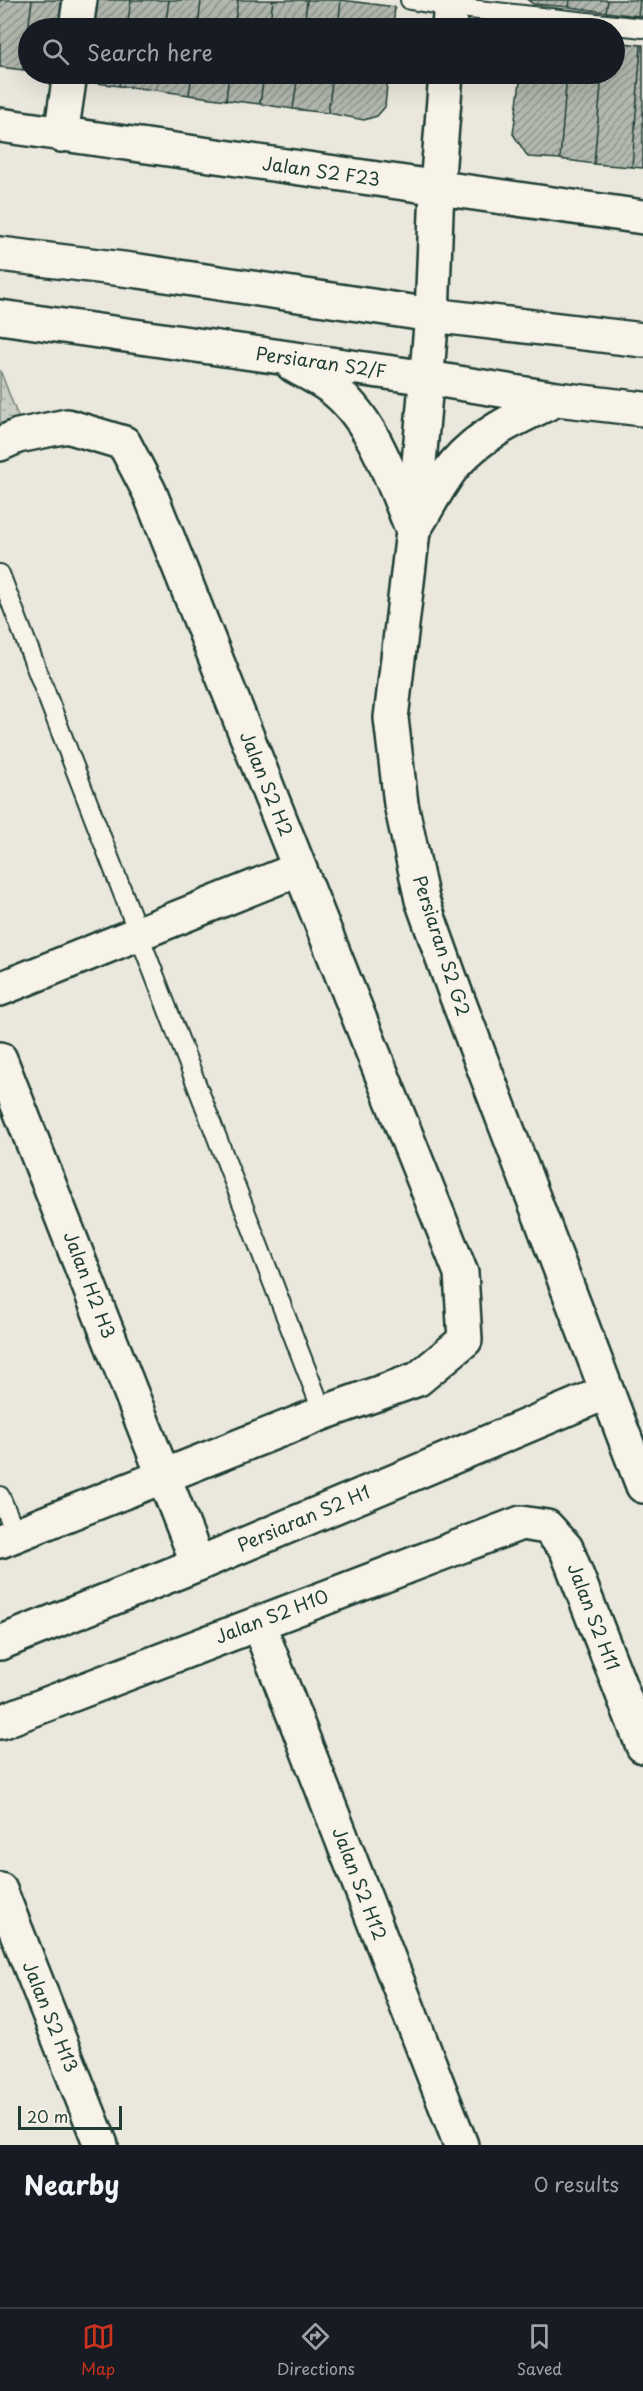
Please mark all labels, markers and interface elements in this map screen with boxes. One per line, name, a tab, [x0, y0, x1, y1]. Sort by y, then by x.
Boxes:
search box	[18, 18, 625, 84]
icon: search	[39, 35, 72, 68]
text: Search here	[87, 35, 213, 68]
street label: Jalan S2 F23	[261, 149, 382, 192]
street label: Persiaran S2/F	[254, 339, 388, 384]
street label: Jalan S2 H2	[234, 727, 301, 840]
street label: Persiaran S2 G2	[407, 872, 478, 1019]
street label: Jalan H2 H3	[58, 1227, 123, 1342]
street label: Persiaran S2 H1	[233, 1478, 374, 1558]
street label: Jalan S2 H11	[562, 1559, 627, 1674]
street label: Jalan S2 H10	[211, 1582, 332, 1650]
street label: Jalan S2 H12	[326, 1823, 394, 1944]
street label: Jalan S2 H13	[17, 1957, 86, 2076]
scale bar	[18, 2103, 122, 2130]
text: 20 m	[27, 2104, 68, 2128]
text: Nearby	[24, 2165, 119, 2204]
text: 0 results	[534, 2169, 619, 2199]
tab: Map	[81, 2320, 115, 2380]
tab: Directions	[277, 2320, 355, 2380]
tab: Saved	[517, 2320, 562, 2380]

